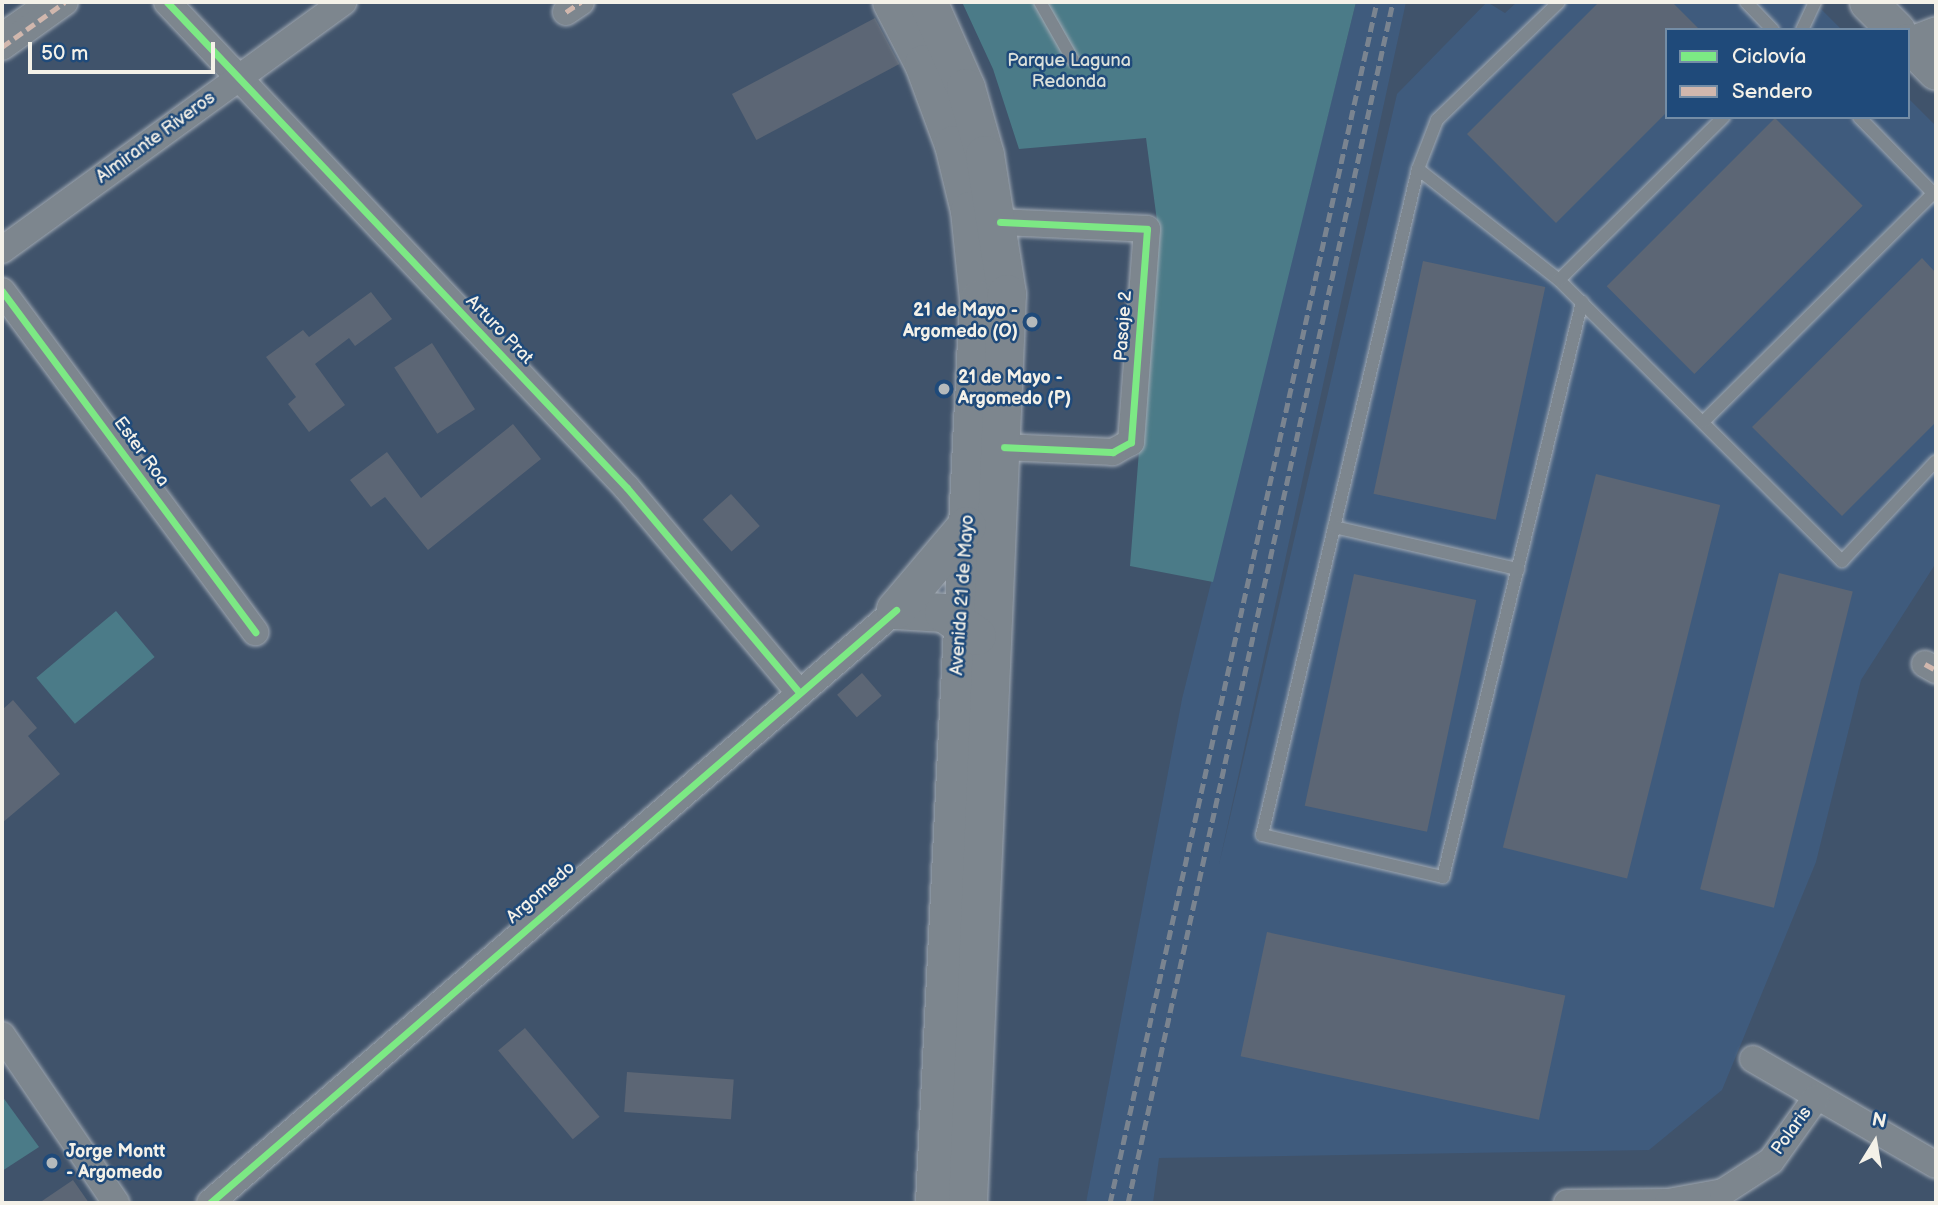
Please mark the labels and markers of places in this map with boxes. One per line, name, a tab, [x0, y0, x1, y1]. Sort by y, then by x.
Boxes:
place label: 21 de Mayo - Argomedo (O)	[903, 301, 1018, 344]
marker: 21 de Mayo - Argomedo (O)	[1024, 314, 1040, 330]
place label: 21 de Mayo - Argomedo (P)	[958, 368, 1071, 410]
marker: 21 de Mayo - Argomedo (P)	[936, 381, 952, 397]
place label: Jorge Montt - Argomedo	[66, 1142, 165, 1184]
marker: Jorge Montt - Argomedo	[44, 1155, 60, 1171]

